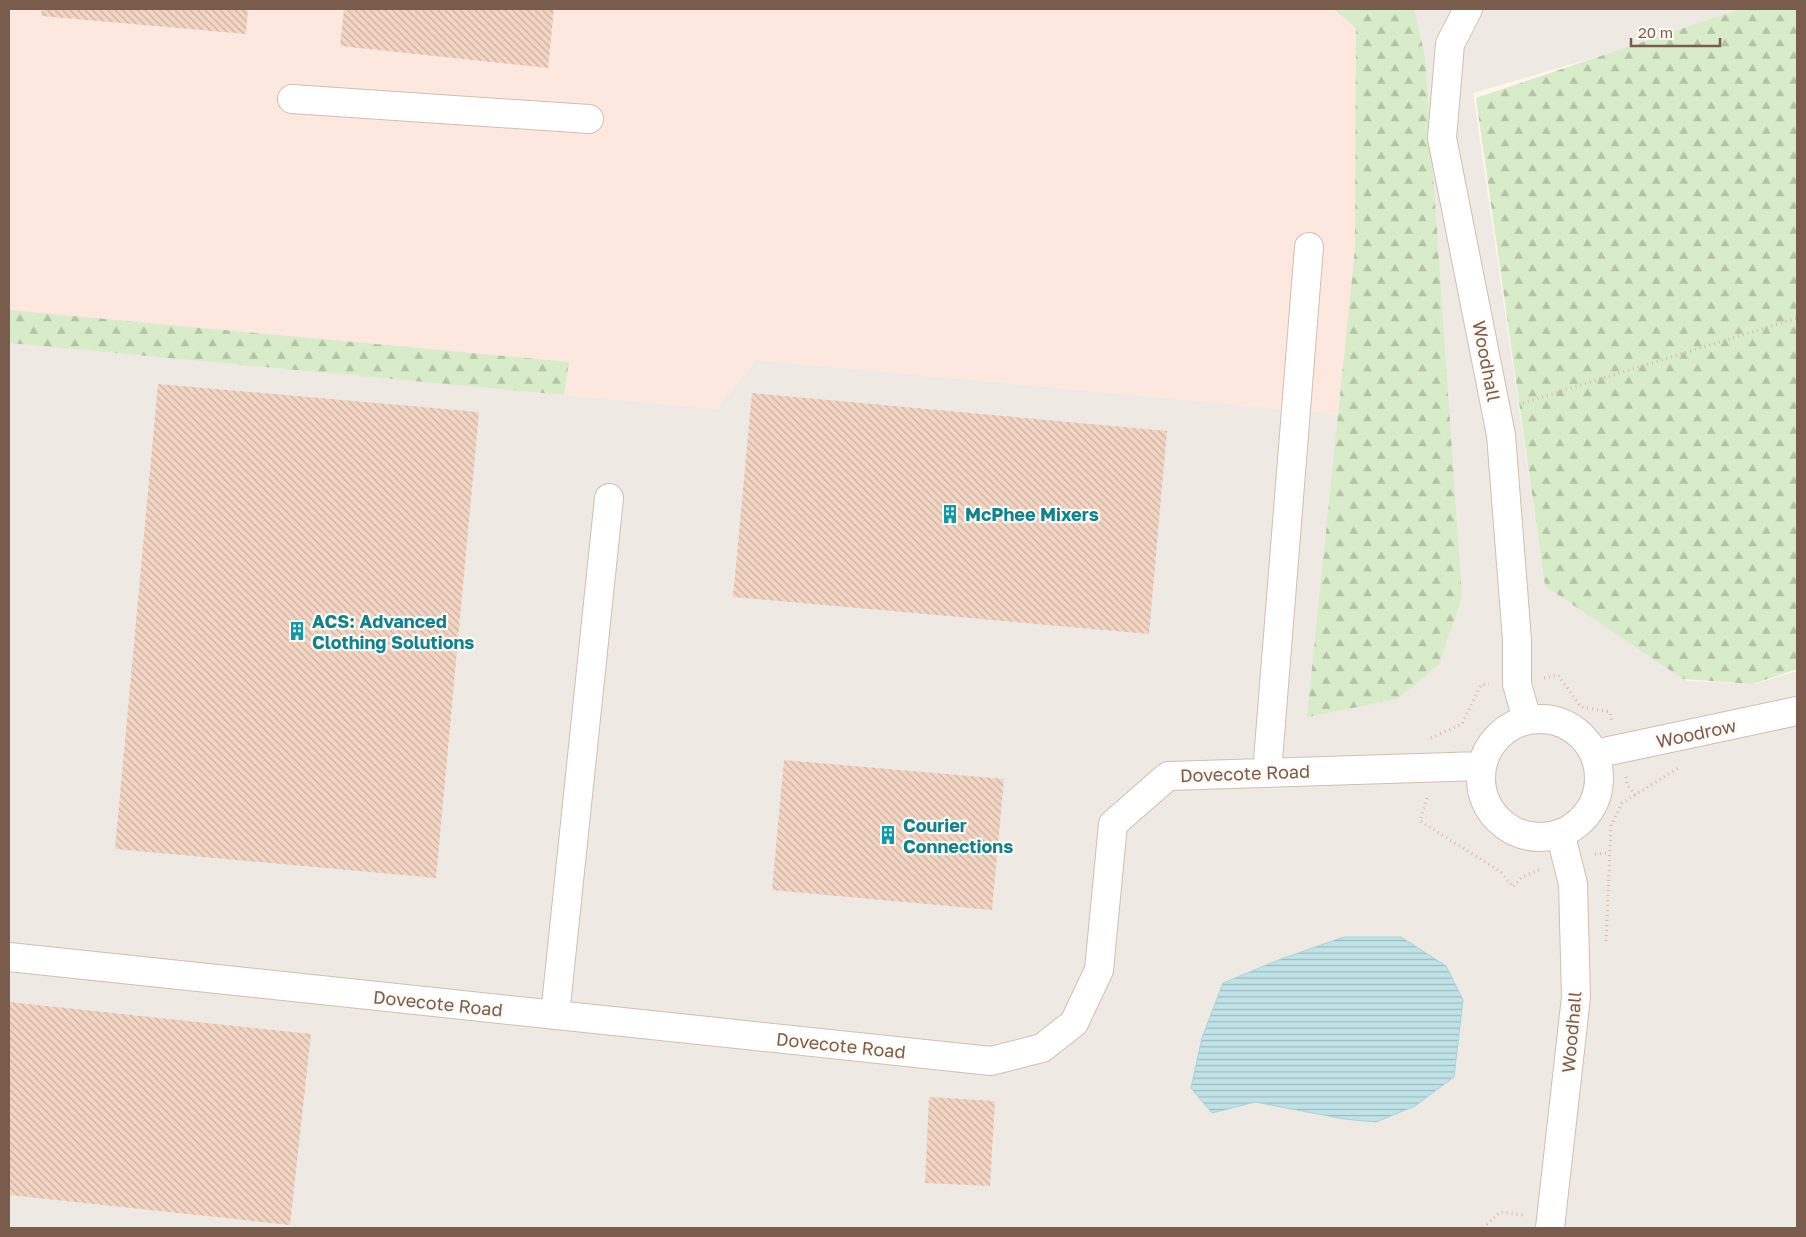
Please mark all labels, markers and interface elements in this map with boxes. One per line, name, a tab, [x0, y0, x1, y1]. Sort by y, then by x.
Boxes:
scale bar	[1631, 15, 1720, 47]
text: 20 m	[1638, 23, 1673, 41]
street label: Woodhall	[1468, 319, 1506, 404]
building icon: McPhee Mixers	[939, 503, 961, 525]
place label: McPhee Mixers	[965, 503, 1099, 525]
place label: ACS: Advanced Clothing Solutions	[312, 610, 474, 653]
building icon: ACS: Advanced Clothing Solutions	[286, 620, 308, 642]
street label: Woodrow	[1654, 714, 1738, 752]
street label: Dovecote Road	[1180, 760, 1310, 786]
place label: Courier Connections	[903, 814, 1013, 857]
building icon: Courier Connections	[877, 824, 899, 846]
street label: Dovecote Road	[372, 985, 504, 1021]
street label: Woodhall	[1556, 990, 1586, 1074]
street label: Dovecote Road	[775, 1027, 907, 1063]

